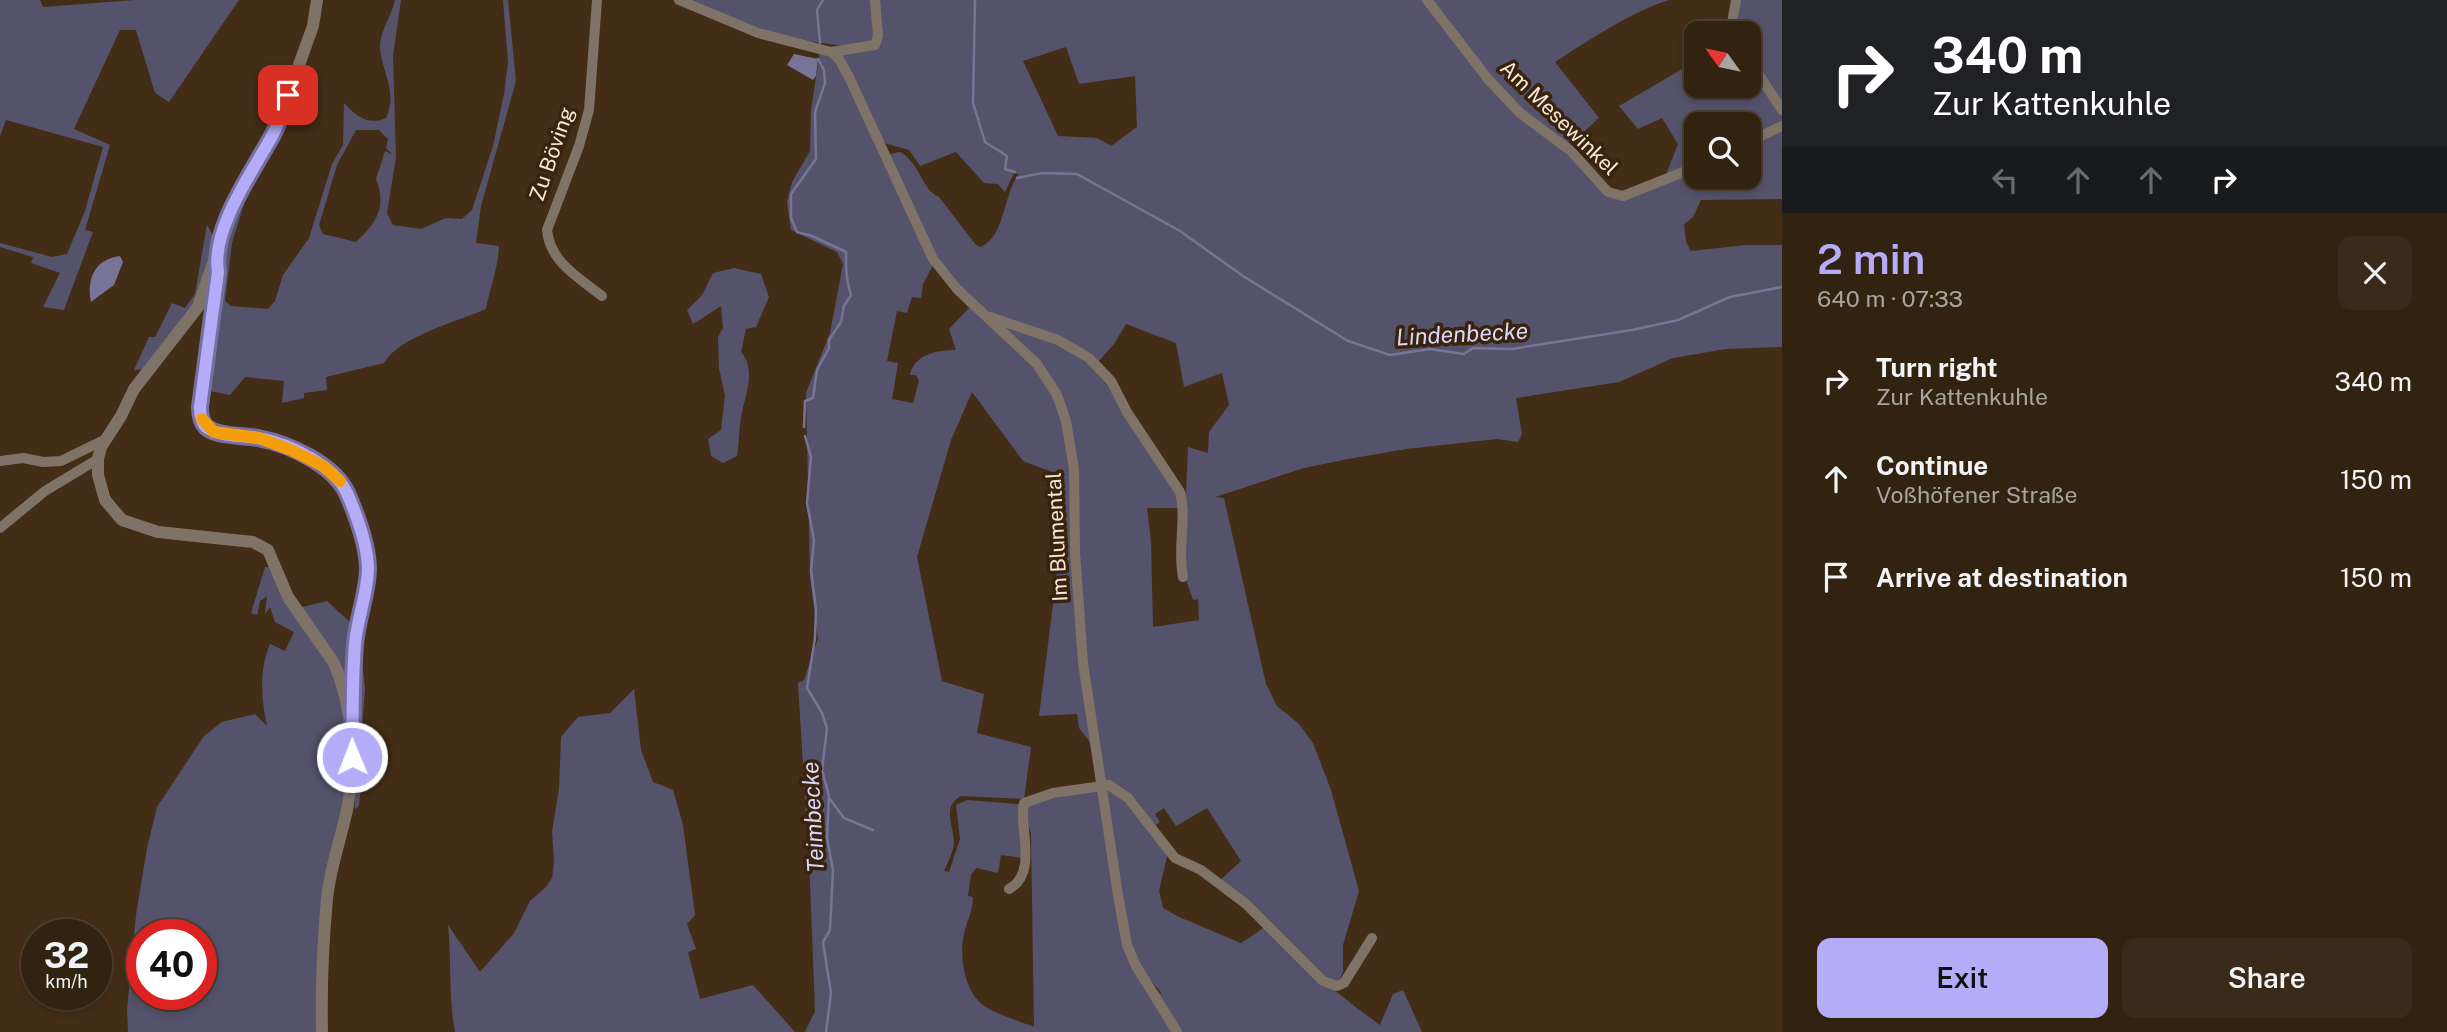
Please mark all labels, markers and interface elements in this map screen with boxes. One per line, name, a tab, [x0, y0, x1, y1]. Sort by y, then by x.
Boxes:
north arrow	[1684, 21, 1760, 98]
map controls	[1684, 21, 1761, 189]
text: 340 m	[1932, 26, 2083, 84]
icon: right	[1817, 28, 1908, 119]
street label: Am Mesewinkel	[1495, 55, 1624, 180]
pin	[258, 65, 318, 125]
icon: arrive	[269, 76, 307, 114]
text: Zur Kattenkuhle	[1932, 85, 2171, 122]
street label: Zu Böving	[524, 104, 579, 204]
button: search	[1684, 112, 1761, 189]
icon: left	[1986, 161, 2024, 199]
icon: ahead	[2059, 161, 2097, 199]
icon: ahead	[2132, 161, 2170, 199]
icon: right	[2205, 161, 2243, 199]
text: 2 min	[1817, 234, 1925, 283]
button: close	[2338, 236, 2412, 310]
text: 640 m · 07:33	[1817, 285, 1963, 312]
water label: Lindenbecke	[1395, 317, 1529, 350]
text: Turn right	[1876, 352, 1998, 383]
icon: right	[1817, 362, 1855, 400]
text: 340 m	[2335, 366, 2412, 397]
text: Zur Kattenkuhle	[1876, 383, 2048, 410]
text: Continue	[1876, 450, 1988, 481]
icon: ahead	[1817, 460, 1855, 498]
text: 150 m	[2340, 464, 2412, 495]
street label: Im Blumental	[1041, 472, 1072, 602]
text: Voßhöfener Straße	[1876, 481, 2077, 508]
icon: arrive	[1817, 558, 1855, 596]
text: Arrive at destination	[1876, 562, 2128, 593]
text: 150 m	[2340, 562, 2412, 593]
position arrow	[315, 720, 389, 794]
water label: Teimbecke	[796, 761, 829, 873]
speed limit sign: 40	[126, 919, 217, 1010]
text: 32	[44, 935, 89, 976]
button: Exit	[1817, 938, 2108, 1018]
button: Share	[2122, 938, 2412, 1018]
text: km/h	[45, 971, 88, 992]

